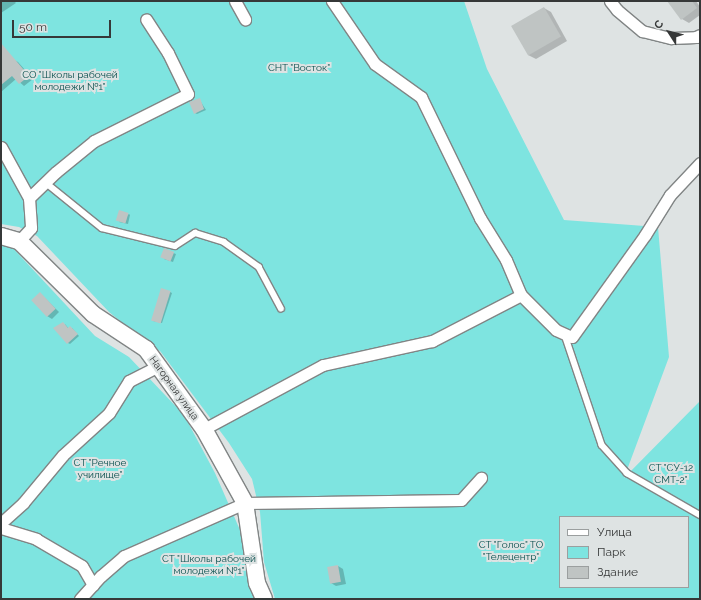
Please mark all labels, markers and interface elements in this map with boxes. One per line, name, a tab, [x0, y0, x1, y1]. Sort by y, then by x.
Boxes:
scale bar	[14, 12, 113, 38]
north arrow	[649, 12, 689, 52]
text: С	[651, 18, 666, 32]
text: 50 m	[19, 20, 47, 34]
park label: СНТ "Восток"	[268, 62, 330, 74]
park label: СО "Школы рабочей молодежи №1"	[22, 68, 118, 92]
street label: Нагорная улица	[147, 354, 201, 422]
park label: СТ "Речное училище"	[73, 456, 127, 480]
park label: СТ "СУ-12 СМТ-2"	[648, 461, 694, 484]
legend	[559, 516, 689, 588]
text: Улица	[597, 525, 632, 539]
park label: СТ "Голос" ТО "Телецентр"	[478, 538, 544, 562]
text: Парк	[597, 545, 626, 559]
park label: СТ "Школы рабочей молодежи №1"	[162, 552, 256, 576]
text: Здание	[597, 565, 638, 579]

